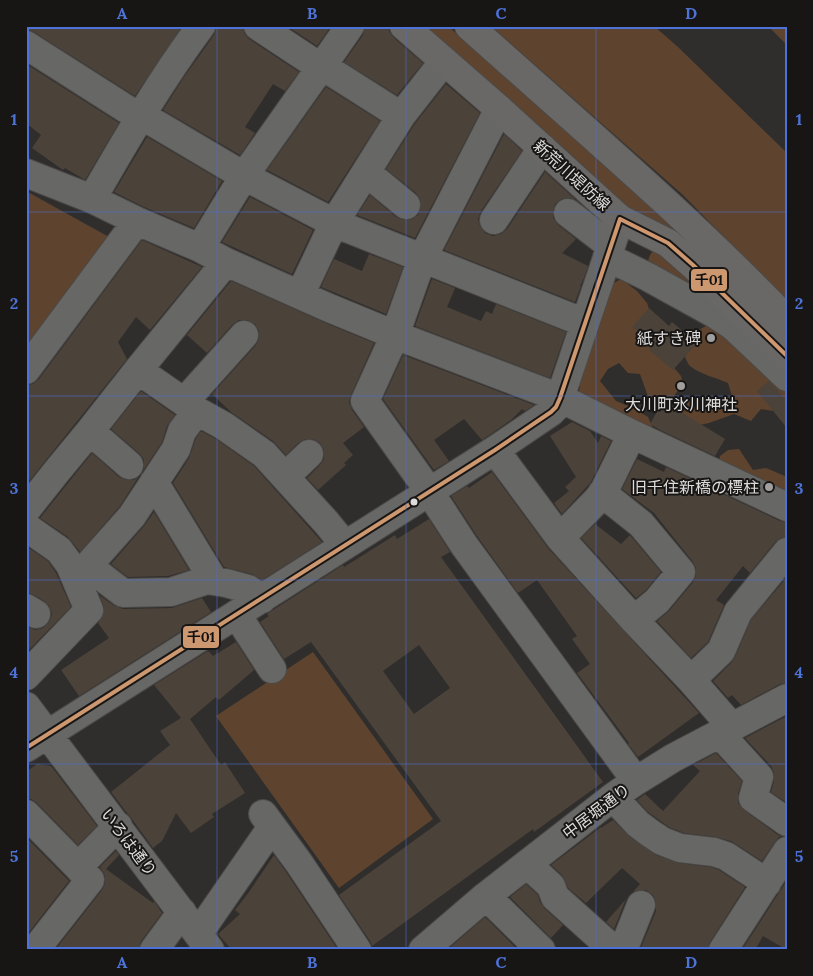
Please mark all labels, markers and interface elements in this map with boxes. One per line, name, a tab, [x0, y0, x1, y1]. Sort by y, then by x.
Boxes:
text: A	[117, 3, 128, 23]
text: B	[307, 3, 318, 23]
text: C	[495, 3, 507, 23]
text: D	[685, 3, 697, 23]
text: 1	[11, 109, 17, 129]
text: 1	[796, 109, 802, 129]
street label: 新荒川堤防線	[530, 135, 614, 215]
line badge: 千01	[690, 268, 728, 292]
text: 千01	[695, 271, 724, 289]
text: 2	[10, 293, 18, 313]
text: 2	[795, 293, 803, 313]
place label: 紙すき碑	[637, 328, 701, 348]
marker: 紙すき碑	[705, 332, 717, 344]
marker: 大川町氷川神社	[675, 380, 687, 392]
place label: 大川町氷川神社	[625, 394, 737, 414]
place label: 旧千住新橋の標柱	[631, 477, 759, 497]
text: 3	[10, 478, 19, 498]
text: 3	[795, 478, 804, 498]
marker: 旧千住新橋の標柱	[763, 481, 775, 493]
unlabelled marker	[409, 497, 419, 507]
line badge: 千01	[182, 625, 220, 649]
text: 千01	[187, 628, 216, 646]
text: 4	[10, 662, 19, 682]
text: 4	[795, 662, 804, 682]
street label: 中居堀通り	[558, 779, 634, 843]
street label: いろは通り	[97, 804, 161, 880]
text: 5	[10, 846, 19, 866]
text: 5	[795, 846, 804, 866]
text: A	[117, 952, 128, 972]
text: B	[307, 952, 318, 972]
text: C	[495, 952, 507, 972]
text: D	[685, 952, 697, 972]

